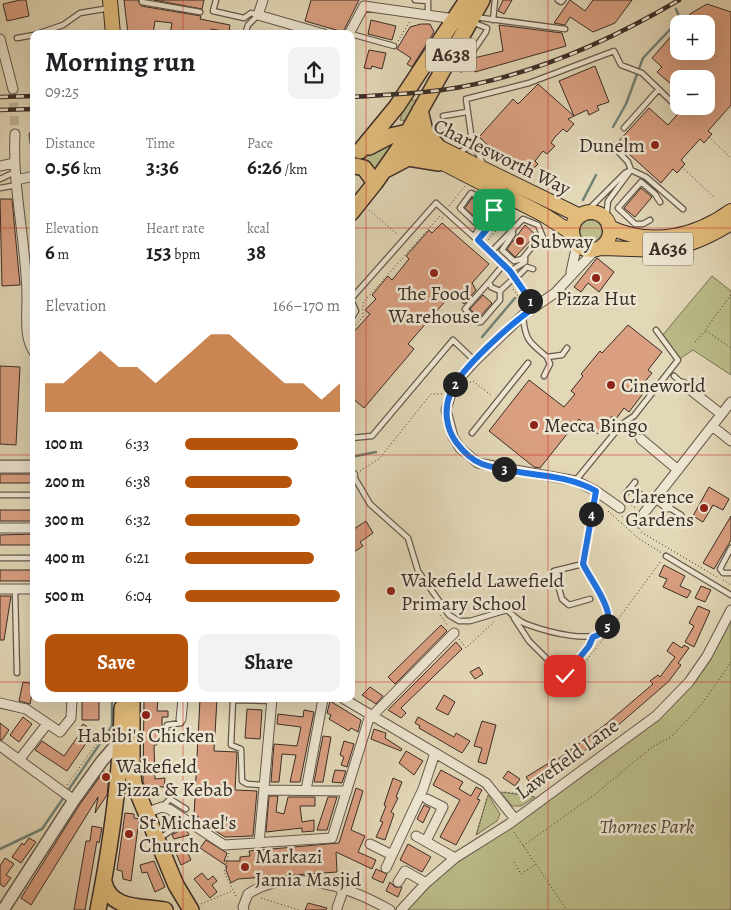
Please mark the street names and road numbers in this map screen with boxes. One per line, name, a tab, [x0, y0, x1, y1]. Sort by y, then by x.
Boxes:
road number: A638	[426, 38, 476, 72]
street label: Charlesworth Way	[429, 112, 576, 202]
road number: A636	[643, 232, 693, 266]
street label: Lawefield Lane	[510, 712, 624, 806]

